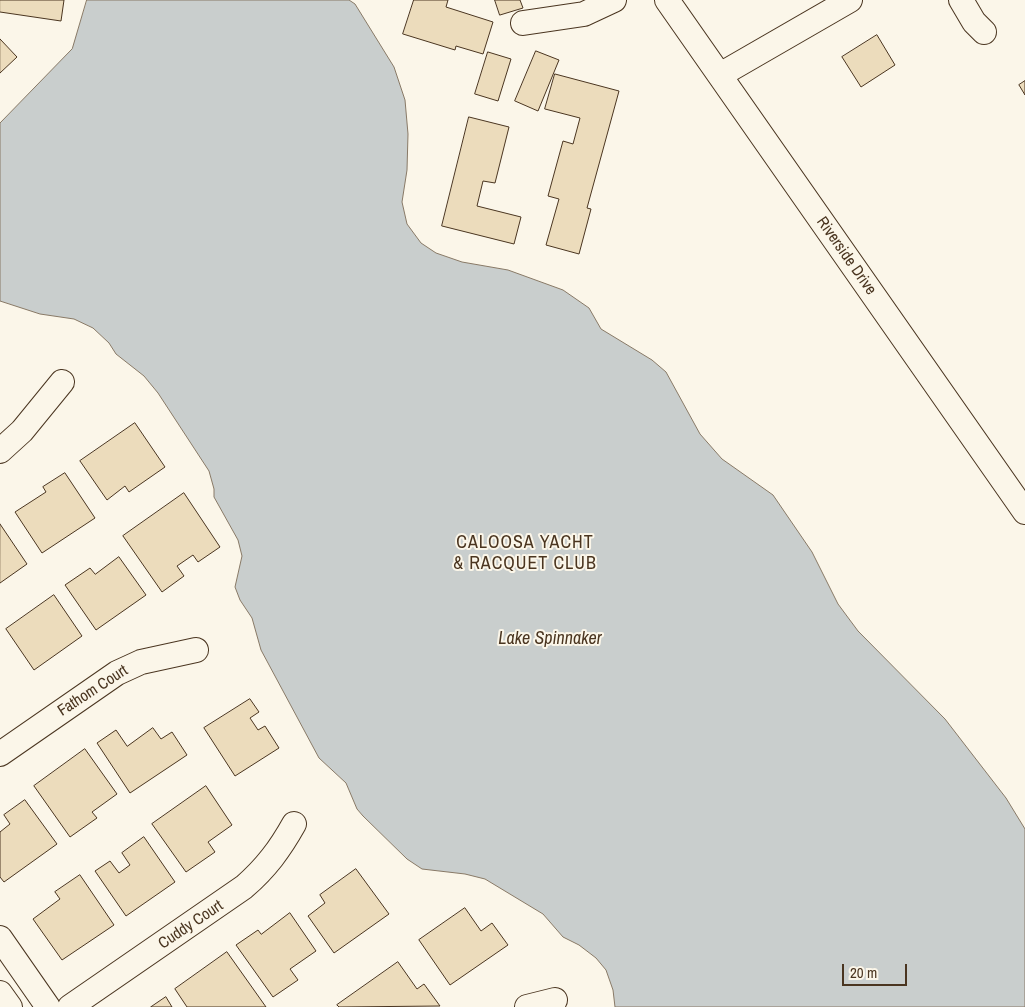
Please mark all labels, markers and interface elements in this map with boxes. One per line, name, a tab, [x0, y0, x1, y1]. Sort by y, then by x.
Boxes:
street label: Riverside Drive	[812, 213, 880, 299]
district label: CALOOSA YACHT & RACQUET CLUB	[451, 532, 599, 574]
water label: Lake Spinnaker	[498, 628, 602, 650]
street label: Fathom Court	[54, 661, 132, 721]
street label: Cuddy Court	[155, 896, 227, 954]
scale bar	[845, 954, 910, 986]
text: 20 m	[850, 962, 877, 983]

